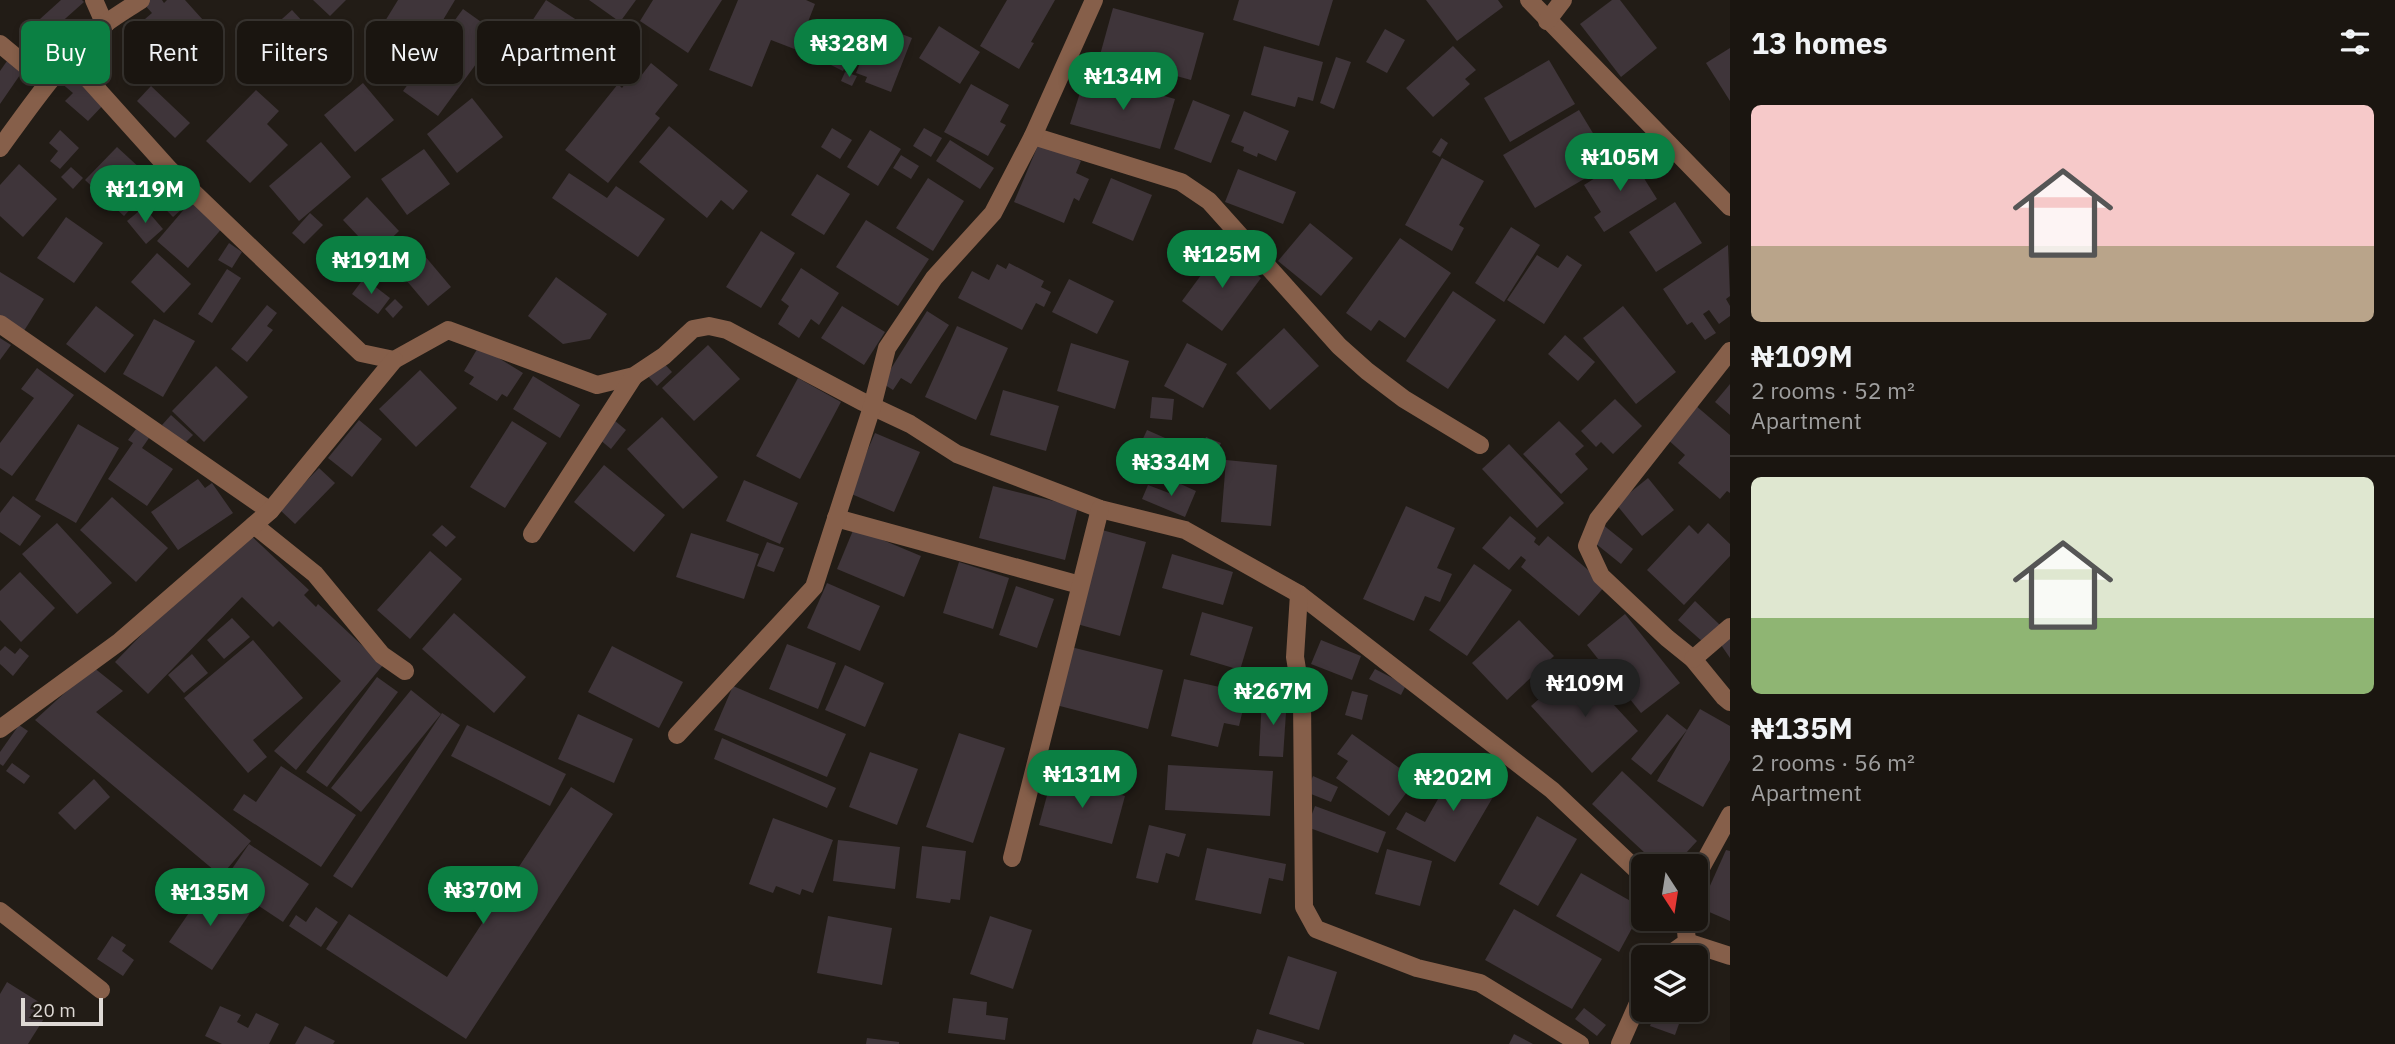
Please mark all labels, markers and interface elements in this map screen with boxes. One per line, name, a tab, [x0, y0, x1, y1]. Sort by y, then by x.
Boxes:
pin: ₦328M	[800, 20, 898, 79]
chip: Buy	[21, 21, 110, 84]
chip: Rent	[124, 21, 223, 84]
chip: Filters	[237, 21, 352, 84]
chip: New	[366, 21, 463, 84]
chip: Apartment	[477, 21, 640, 84]
text: 13 homes	[1751, 23, 1888, 62]
icon: filters	[2336, 23, 2374, 61]
text: ₦328M	[810, 27, 888, 57]
pin: ₦134M	[1074, 52, 1172, 112]
text: ₦134M	[1084, 60, 1162, 90]
pin: ₦105M	[1571, 134, 1669, 193]
text: ₦105M	[1581, 141, 1659, 171]
icon: home	[2000, 150, 2126, 276]
pin: ₦119M	[96, 166, 194, 225]
text: ₦119M	[106, 173, 184, 203]
pin: ₦125M	[1173, 230, 1271, 290]
pin: ₦191M	[322, 236, 420, 296]
text: ₦125M	[1183, 238, 1261, 268]
text: ₦191M	[332, 244, 410, 274]
text: ₦109M	[1751, 336, 1853, 375]
text: 2 rooms · 52 m²	[1751, 375, 1915, 405]
text: Apartment	[1751, 405, 1862, 435]
pin: ₦334M	[1122, 438, 1220, 498]
text: ₦334M	[1132, 446, 1210, 476]
icon: home	[2000, 522, 2126, 648]
pin: ₦109M	[1536, 660, 1634, 719]
text: ₦109M	[1546, 667, 1624, 697]
pin: ₦267M	[1224, 668, 1322, 727]
text: ₦267M	[1234, 675, 1312, 705]
text: ₦135M	[1751, 708, 1853, 747]
text: 2 rooms · 56 m²	[1751, 747, 1915, 777]
pin: ₦131M	[1033, 750, 1131, 810]
pin: ₦202M	[1404, 754, 1502, 813]
text: ₦131M	[1043, 758, 1121, 788]
text: ₦202M	[1414, 761, 1492, 791]
text: Apartment	[1751, 777, 1862, 807]
north arrow	[1631, 854, 1708, 931]
map controls	[1631, 854, 1708, 1022]
pin: ₦370M	[434, 866, 532, 926]
pin: ₦135M	[161, 869, 259, 928]
text: ₦370M	[444, 874, 522, 904]
text: ₦135M	[171, 876, 249, 906]
button: layers	[1631, 945, 1708, 1022]
scale bar	[21, 995, 103, 1027]
text: 20 m	[32, 998, 76, 1022]

